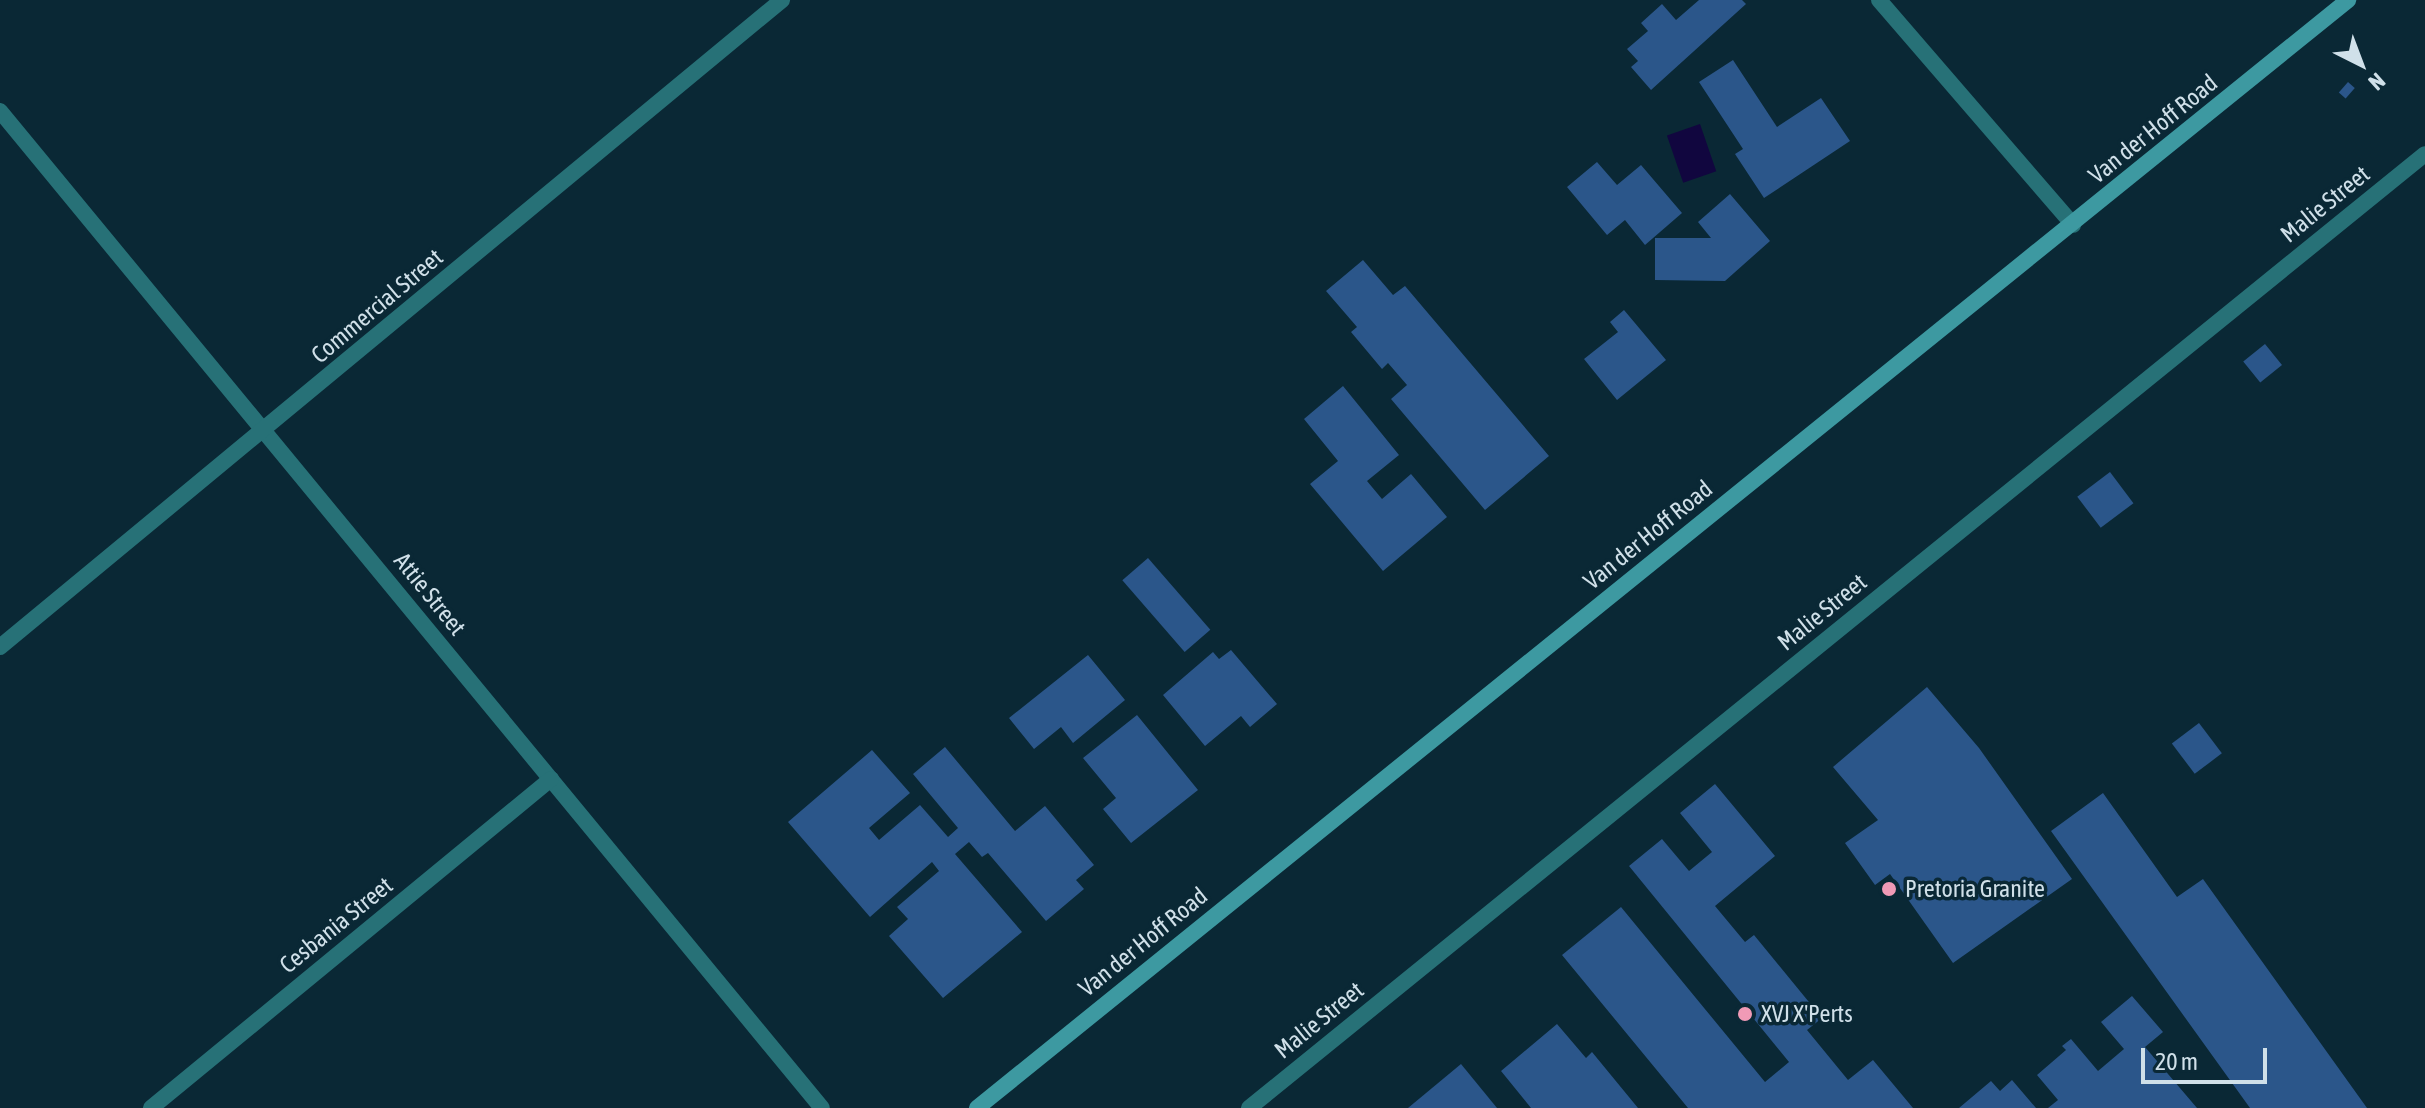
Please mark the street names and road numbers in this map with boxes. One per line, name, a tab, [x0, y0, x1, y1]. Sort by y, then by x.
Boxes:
street label: Van der Hoff Road	[2083, 68, 2223, 190]
street label: Malie Street	[2275, 159, 2375, 249]
street label: Commercial Street	[306, 243, 448, 369]
street label: Van der Hoff Road	[1578, 474, 1718, 596]
street label: Attie Street	[388, 547, 472, 641]
street label: Malie Street	[1772, 567, 1872, 657]
street label: Cesbania Street	[274, 871, 398, 979]
street label: Van der Hoff Road	[1073, 881, 1213, 1003]
street label: Malie Street	[1269, 975, 1369, 1065]

